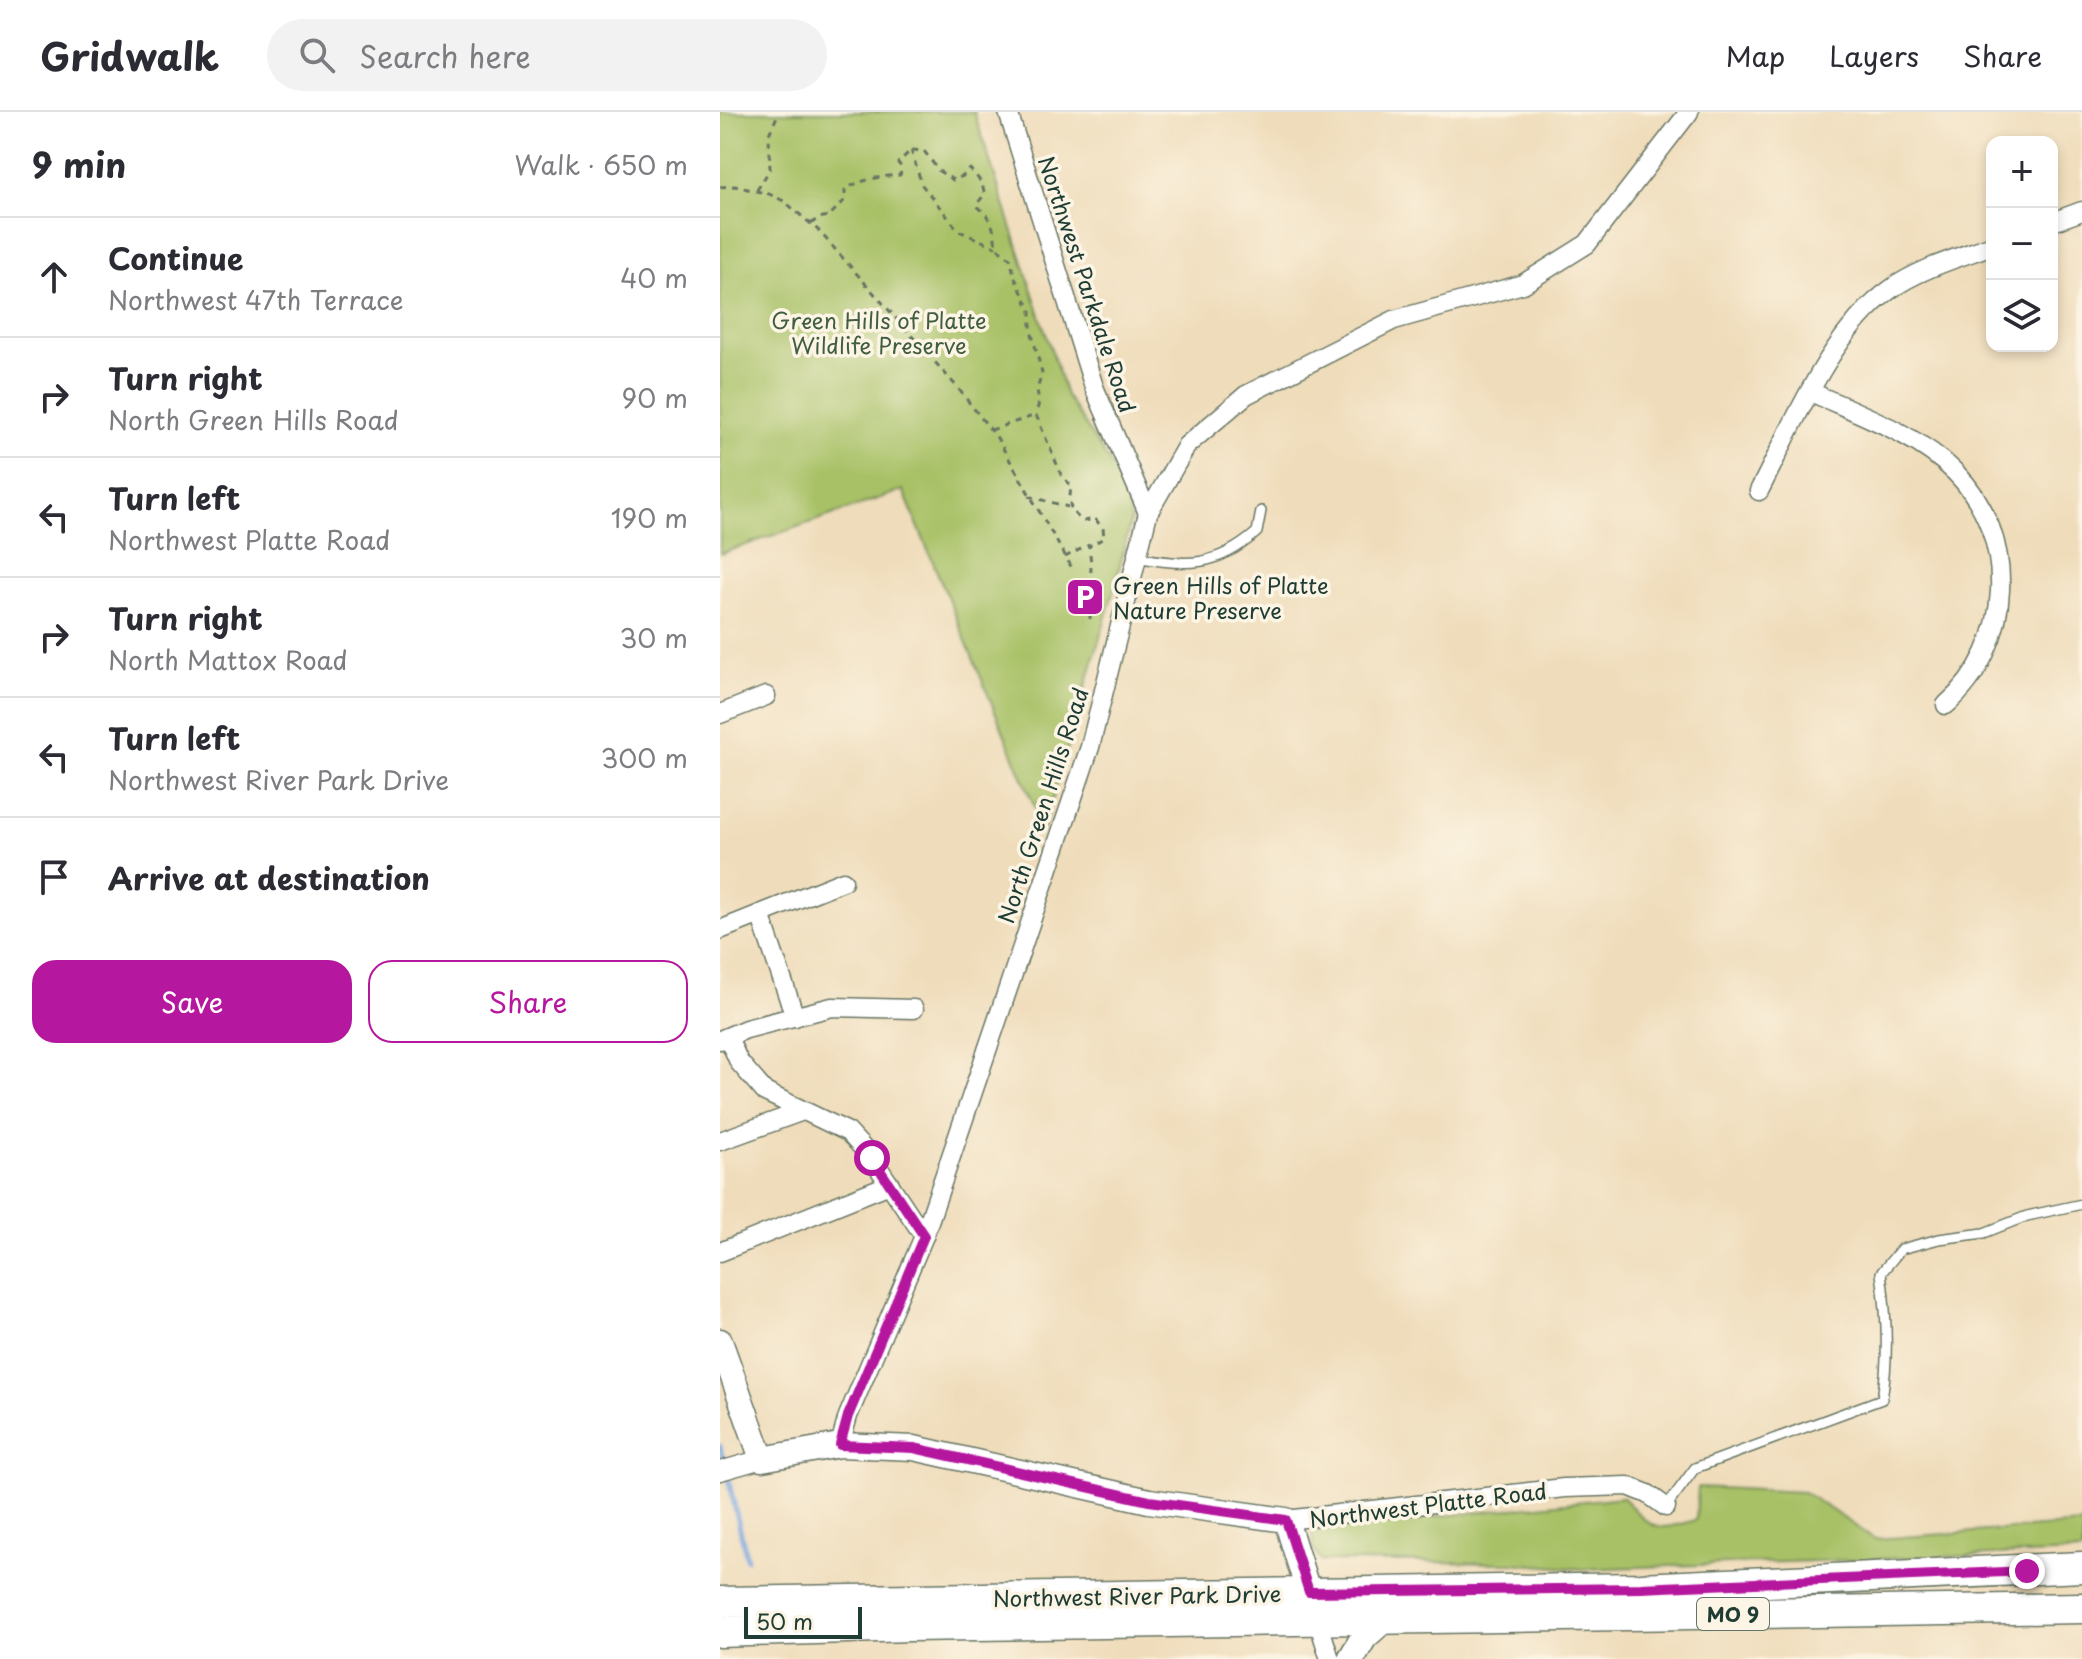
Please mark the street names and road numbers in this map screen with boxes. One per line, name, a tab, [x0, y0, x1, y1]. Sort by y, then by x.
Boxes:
street label: Northwest Parkdale Road	[1031, 151, 1145, 417]
street label: North Green Hills Road	[988, 683, 1096, 927]
street label: Northwest Platte Road	[1307, 1473, 1549, 1535]
street label: Northwest River Park Drive	[992, 1576, 1282, 1614]
road number: MO 9	[1697, 1598, 1769, 1630]

